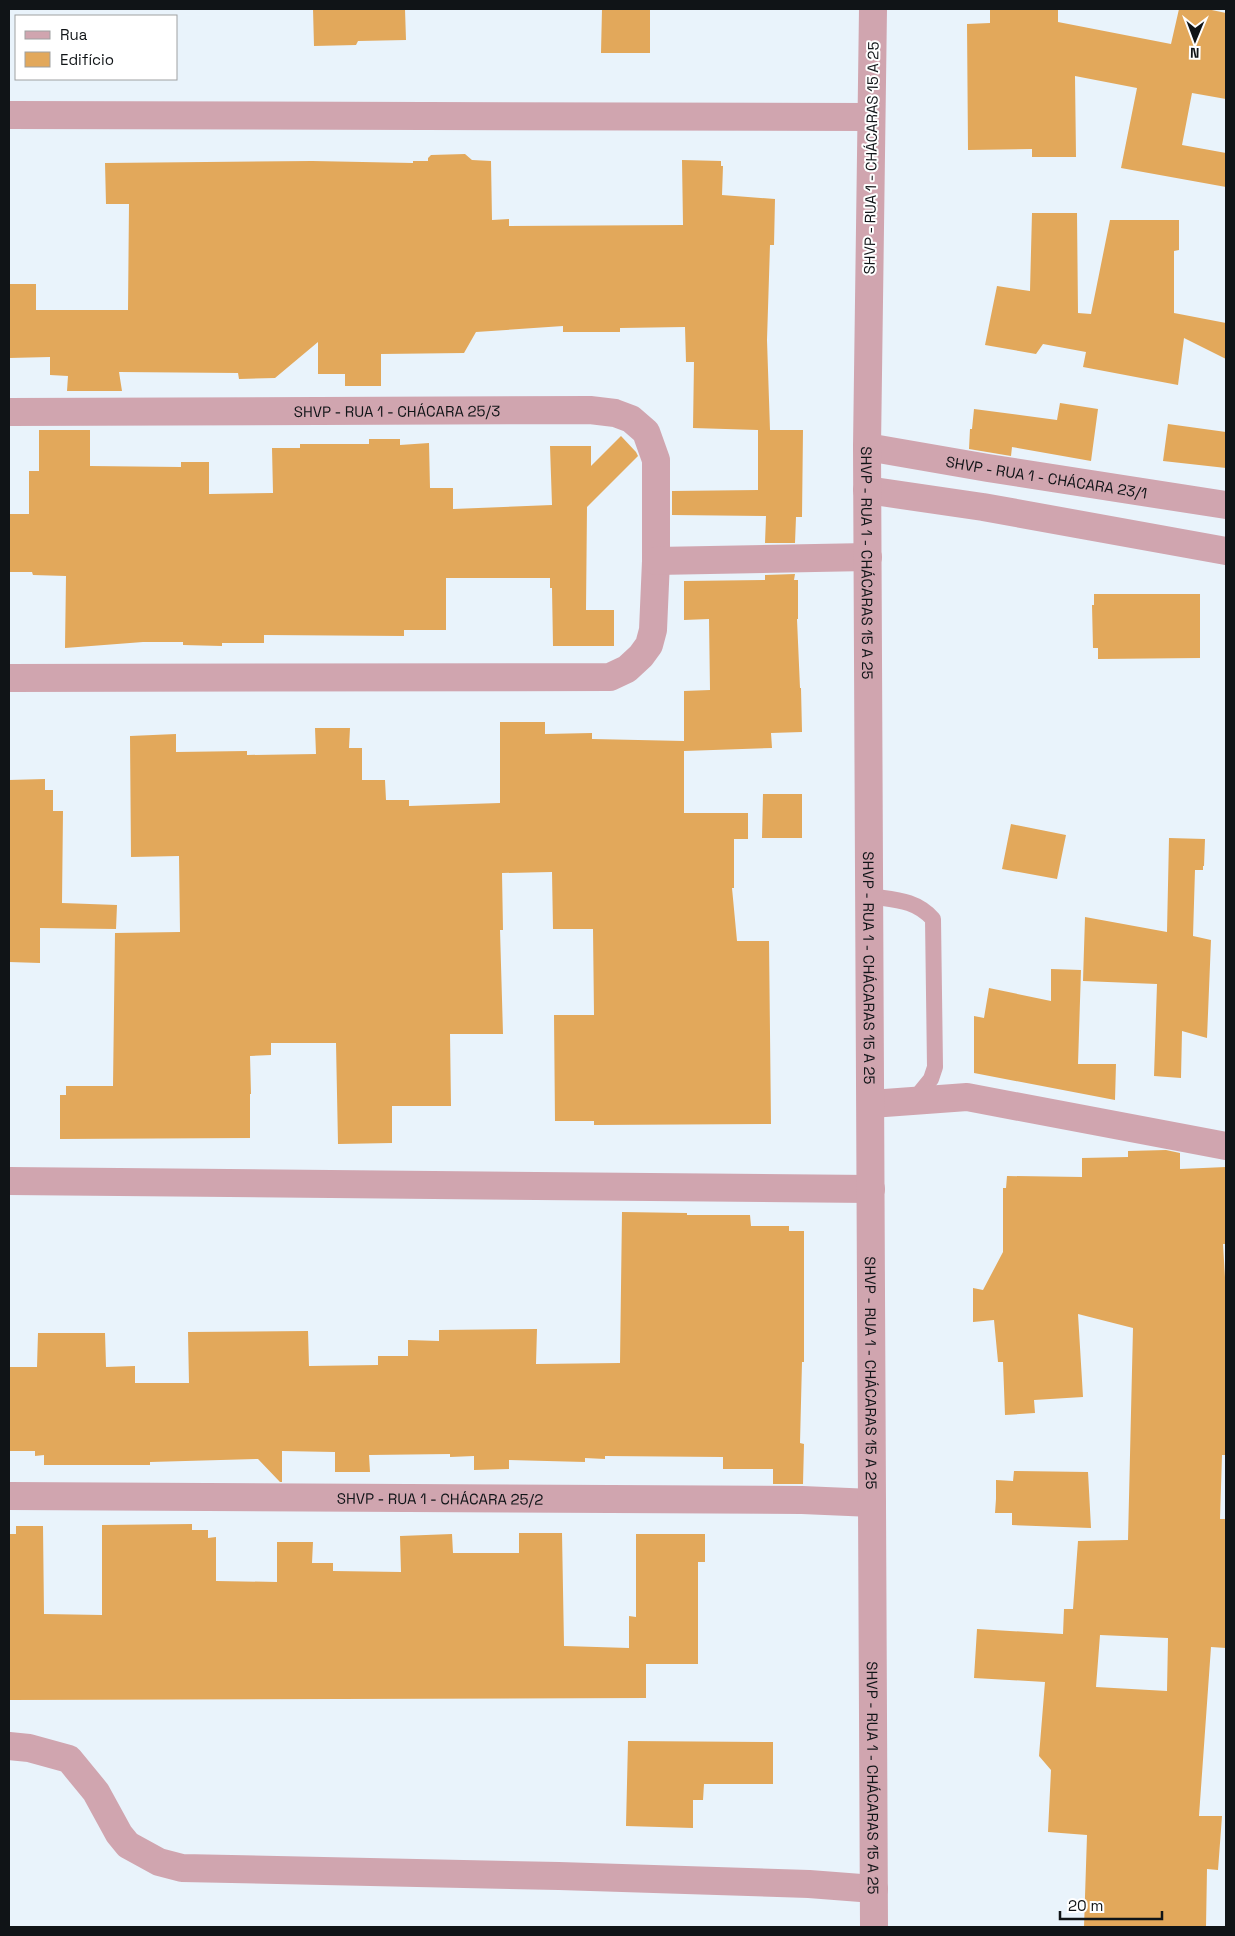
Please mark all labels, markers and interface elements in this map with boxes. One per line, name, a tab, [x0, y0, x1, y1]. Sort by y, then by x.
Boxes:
legend	[15, 15, 178, 80]
north arrow	[1170, 15, 1220, 65]
text: Rua	[60, 25, 88, 44]
street label: SHVP - RUA 1 - CHÁCARAS 15 A 25	[859, 41, 883, 275]
text: N	[1190, 44, 1200, 62]
text: Edifício	[60, 50, 114, 69]
street label: SHVP - RUA 1 - CHÁCARA 25/3	[294, 401, 500, 421]
street label: SHVP - RUA 1 - CHÁCARAS 15 A 25	[857, 446, 878, 680]
street label: SHVP - RUA 1 - CHÁCARA 23/1	[944, 451, 1149, 502]
street label: SHVP - RUA 1 - CHÁCARAS 15 A 25	[859, 851, 880, 1085]
street label: SHVP - RUA 1 - CHÁCARAS 15 A 25	[861, 1256, 881, 1490]
street label: SHVP - RUA 1 - CHÁCARA 25/2	[337, 1488, 543, 1508]
street label: SHVP - RUA 1 - CHÁCARAS 15 A 25	[863, 1661, 883, 1895]
scale bar	[1060, 1888, 1162, 1920]
text: 20 m	[1068, 1896, 1103, 1915]

